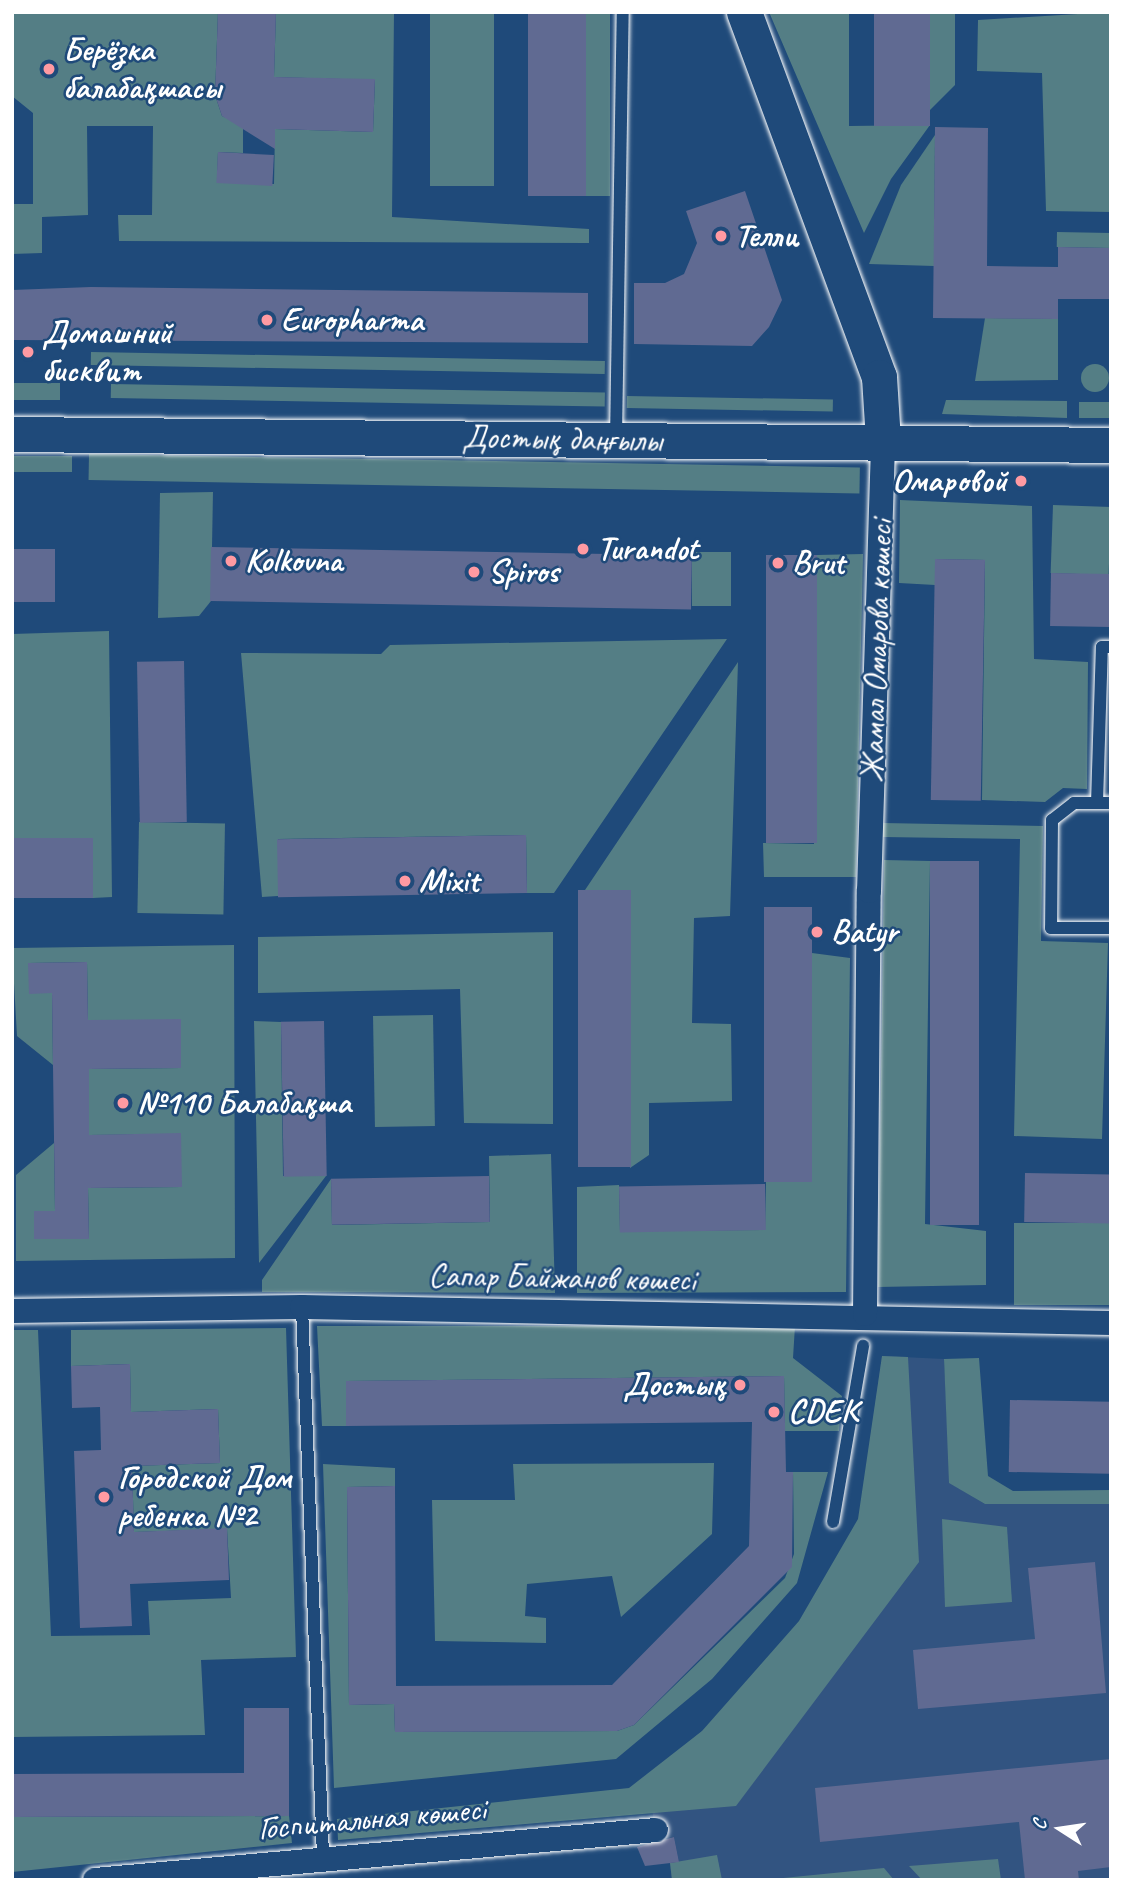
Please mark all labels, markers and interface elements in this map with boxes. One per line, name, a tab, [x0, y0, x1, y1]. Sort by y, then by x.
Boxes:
place label: Берёзка балабақшасы	[63, 30, 221, 108]
marker: Берёзка балабақшасы	[41, 61, 57, 77]
place label: Телли	[735, 216, 798, 256]
marker: Телли	[713, 228, 729, 244]
place label: Europharma	[281, 300, 423, 340]
marker: Europharma	[259, 312, 275, 328]
place label: Домашний бисквит	[42, 313, 172, 391]
marker: Домашний бисквит	[20, 344, 36, 360]
street label: Достық даңғылы	[462, 417, 662, 461]
place label: Омаровой	[892, 461, 1007, 501]
marker: Омаровой	[1013, 473, 1029, 489]
street label: Жамал Омарова көшесі	[853, 518, 901, 784]
place label: Turandot	[597, 529, 698, 569]
place label: Kolkovna	[245, 541, 342, 581]
marker: Turandot	[575, 541, 591, 557]
place label: Brut	[792, 543, 844, 583]
place label: Spiros	[488, 552, 559, 592]
marker: Kolkovna	[223, 553, 239, 569]
marker: Brut	[770, 555, 786, 571]
marker: Spiros	[466, 564, 482, 580]
place label: Mixit	[419, 861, 479, 901]
marker: Mixit	[397, 873, 413, 889]
place label: Batyr	[831, 912, 897, 952]
marker: Batyr	[809, 924, 825, 940]
place label: №110 Балабақша	[137, 1083, 351, 1123]
marker: №110 Балабақша	[115, 1095, 131, 1111]
street label: Сапар Байжанов көшесі	[428, 1256, 696, 1300]
place label: Достық	[623, 1365, 726, 1405]
marker: Достық	[732, 1377, 748, 1393]
place label: CDEK	[788, 1392, 857, 1432]
marker: CDEK	[766, 1404, 782, 1420]
place label: Городской Дом ребенка №2	[118, 1458, 291, 1536]
marker: Городской Дом ребенка №2	[96, 1489, 112, 1505]
street label: Госпитальная көшесі	[256, 1789, 488, 1849]
north arrow	[1025, 1794, 1095, 1864]
text: С	[1027, 1818, 1052, 1832]

